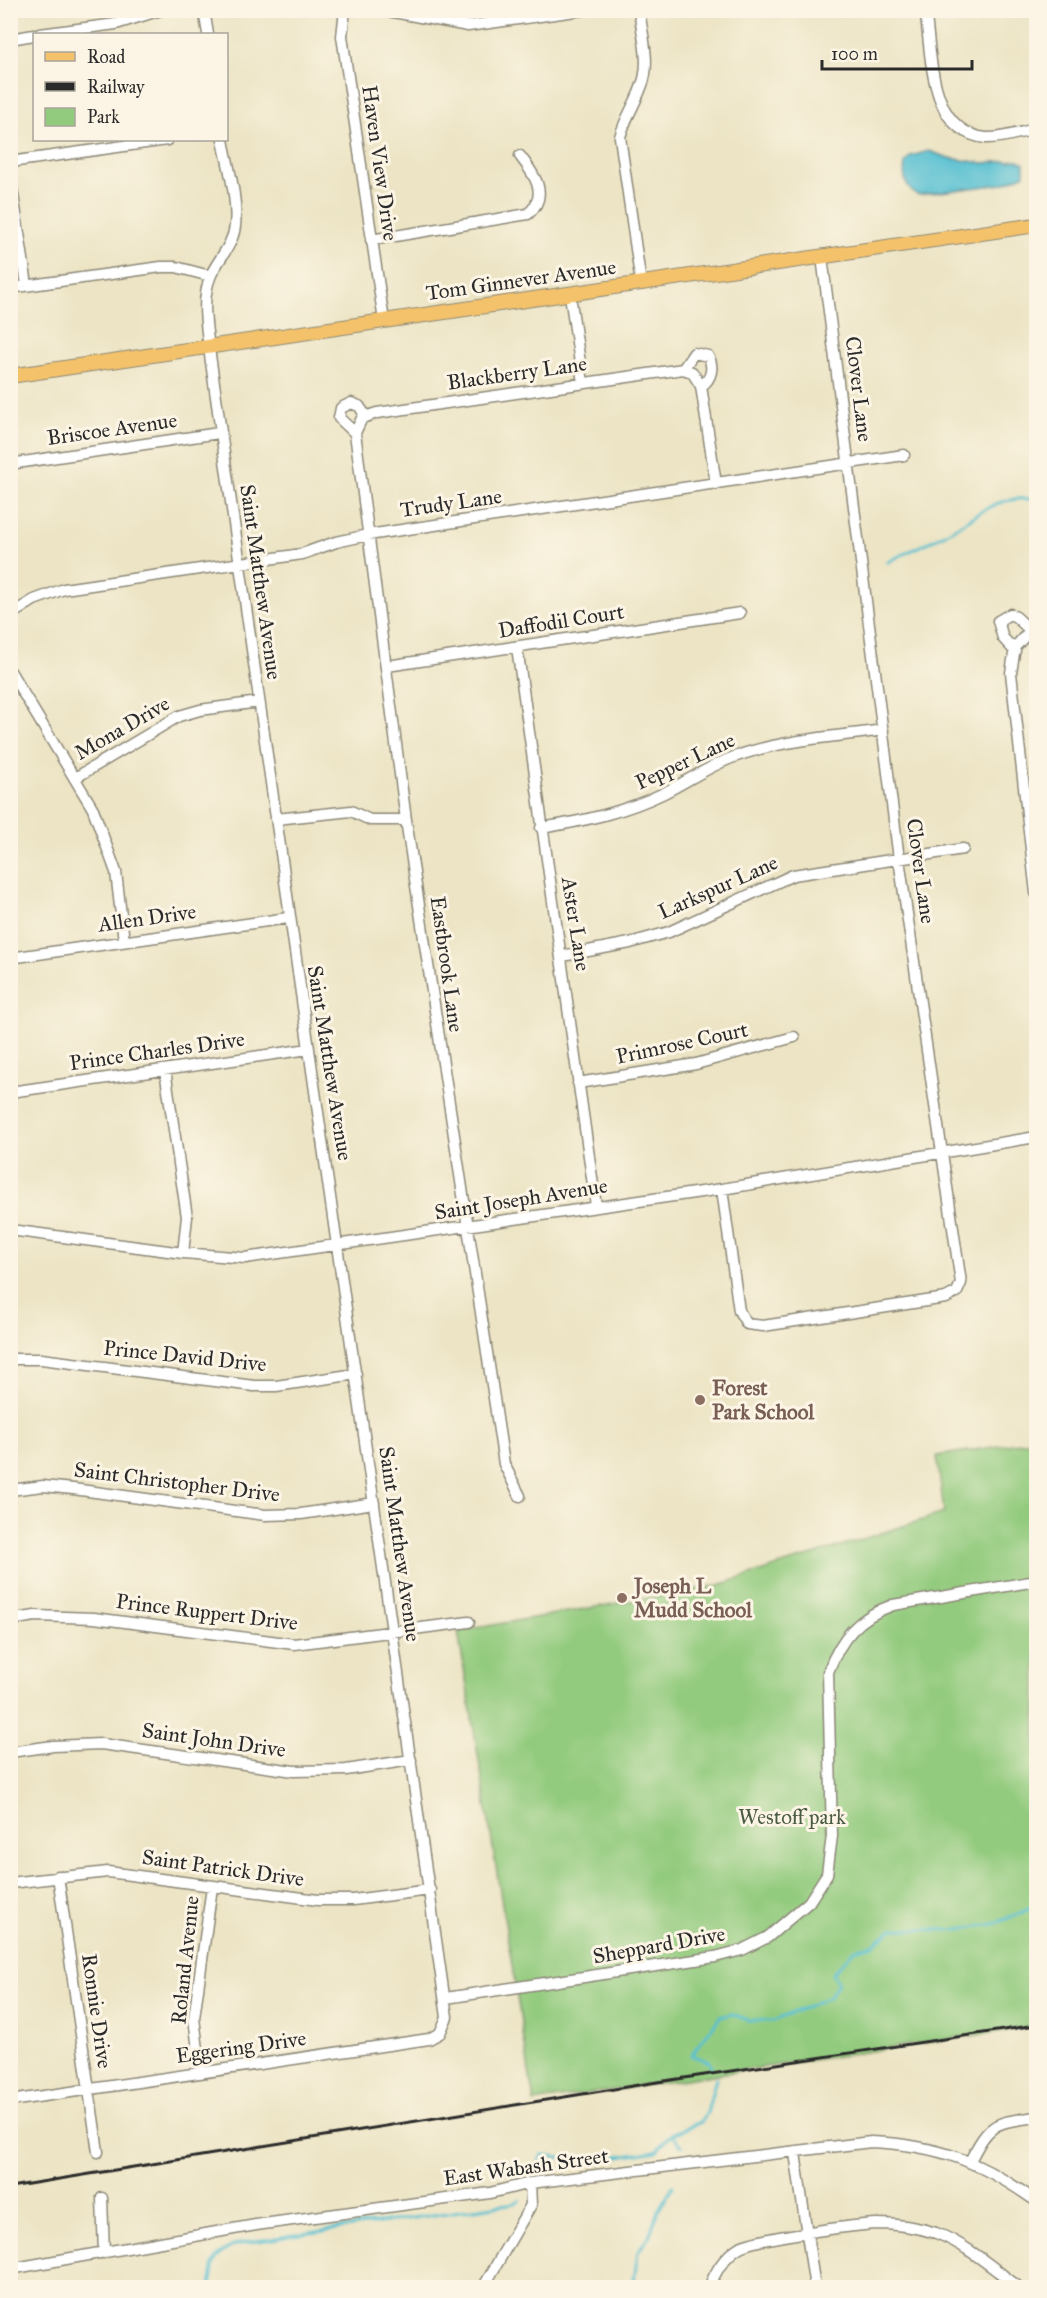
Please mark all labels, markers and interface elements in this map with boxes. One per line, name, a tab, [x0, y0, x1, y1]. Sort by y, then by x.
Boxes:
legend	[33, 33, 228, 141]
scale bar	[822, 33, 972, 71]
text: 100 m	[831, 43, 878, 65]
text: Road	[87, 46, 125, 68]
text: Railway	[87, 76, 145, 98]
street label: Haven View Drive	[356, 83, 404, 243]
text: Park	[87, 106, 120, 128]
street label: Tom Ginnever Avenue	[424, 254, 618, 306]
street label: Clover Lane	[840, 335, 878, 443]
street label: Blackberry Lane	[446, 350, 589, 396]
street label: Briscoe Avenue	[45, 407, 179, 451]
street label: Saint Matthew Avenue	[234, 483, 288, 682]
street label: Trudy Lane	[399, 483, 504, 523]
street label: Daffodil Court	[496, 598, 626, 644]
street label: Mona Drive	[70, 690, 174, 766]
street label: Pepper Lane	[631, 727, 739, 795]
street label: Clover Lane	[901, 817, 941, 926]
street label: Larkspur Lane	[654, 849, 782, 925]
street label: Aster Lane	[556, 874, 596, 973]
street label: Eastbrook Lane	[425, 894, 469, 1034]
street label: Allen Drive	[95, 898, 198, 938]
street label: Saint Matthew Avenue	[302, 964, 358, 1163]
street label: Primrose Court	[614, 1016, 751, 1070]
street label: Prince Charles Drive	[68, 1026, 247, 1076]
street label: Saint Joseph Avenue	[433, 1172, 610, 1226]
street label: Prince David Drive	[102, 1335, 268, 1378]
place label: Forest Park School	[712, 1375, 815, 1425]
marker: Forest Park School	[693, 1393, 707, 1407]
street label: Saint Matthew Avenue	[373, 1445, 427, 1644]
street label: Saint Christopher Drive	[73, 1456, 282, 1508]
place label: Joseph L Mudd School	[631, 1573, 753, 1623]
street label: Prince Ruppert Drive	[115, 1588, 300, 1636]
marker: Joseph L Mudd School	[615, 1591, 629, 1605]
street label: Saint John Drive	[141, 1717, 288, 1763]
park label: Westoff park	[738, 1804, 846, 1830]
street label: Saint Patrick Drive	[140, 1844, 306, 1892]
street label: Roland Avenue	[165, 1894, 205, 2026]
street label: Sheppard Drive	[591, 1921, 727, 1969]
street label: Ronnie Drive	[76, 1952, 118, 2070]
street label: Eggering Drive	[174, 2025, 308, 2069]
street label: East Wabash Street	[442, 2142, 611, 2191]

